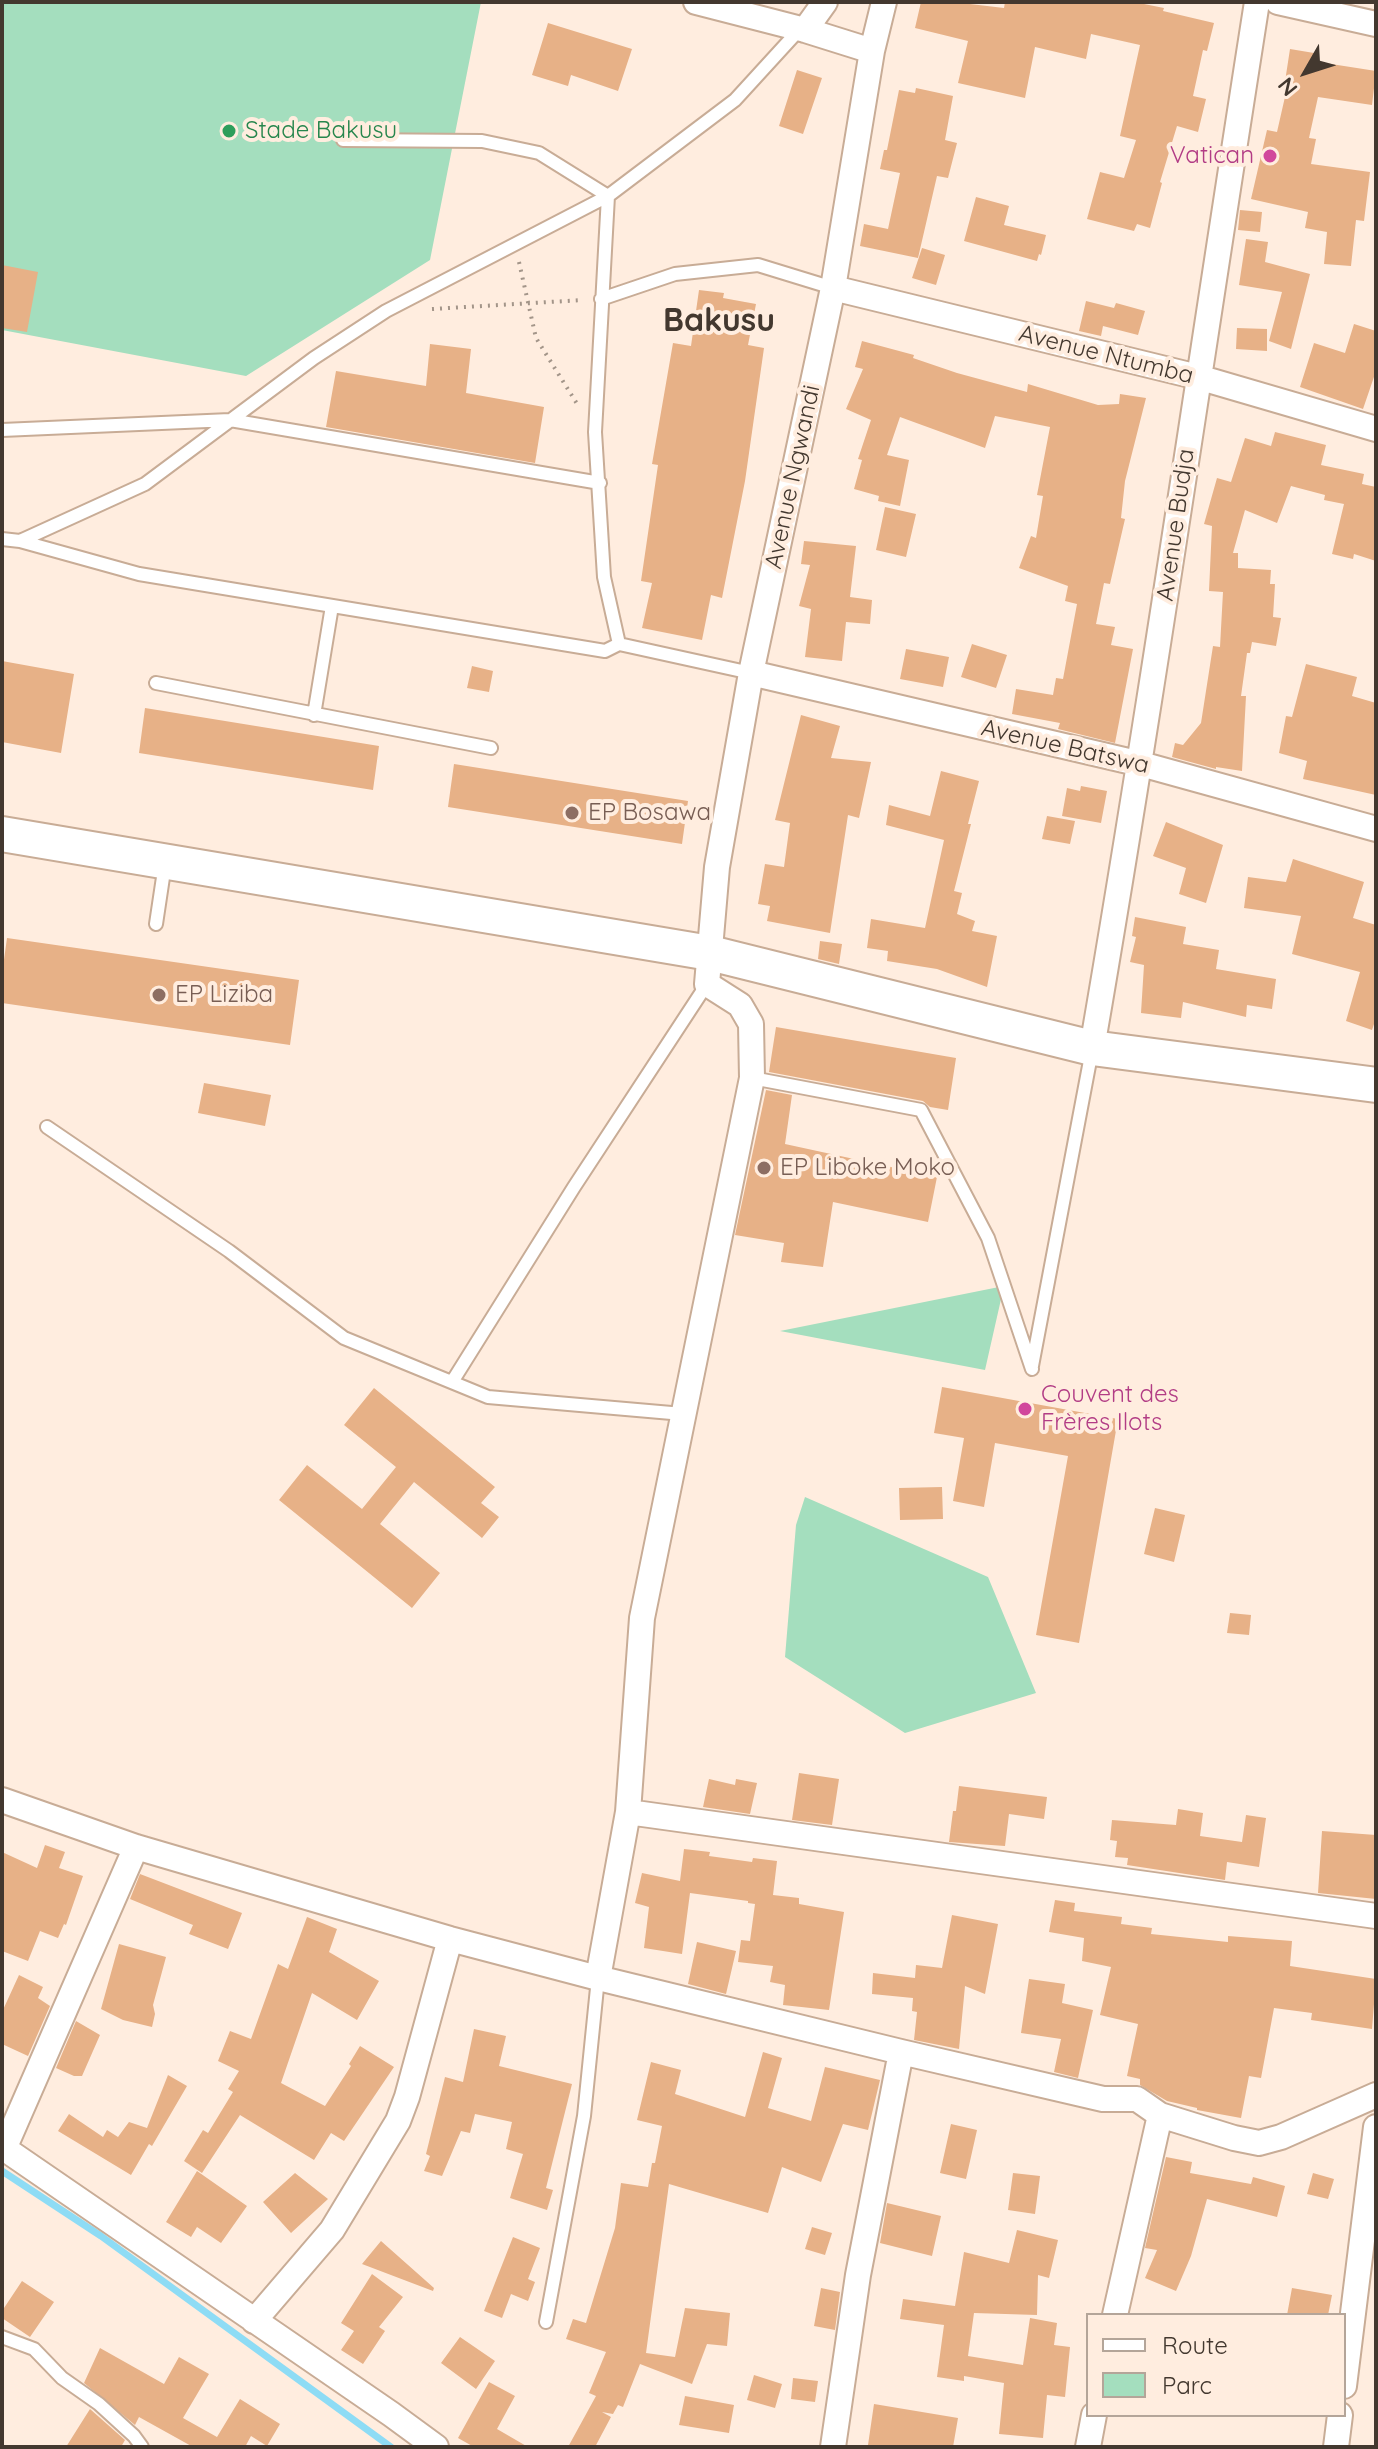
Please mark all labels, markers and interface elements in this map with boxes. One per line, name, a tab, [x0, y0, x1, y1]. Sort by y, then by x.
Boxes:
north arrow	[1266, 32, 1346, 112]
text: N	[1271, 72, 1303, 102]
place label: Stade Bakusu	[245, 117, 397, 145]
marker: Stade Bakusu	[220, 122, 238, 140]
place label: Vatican	[1170, 142, 1254, 170]
marker: Vatican	[1261, 147, 1279, 165]
district label: Bakusu	[663, 302, 775, 340]
street label: Avenue Ntumba	[1016, 319, 1196, 391]
street label: Avenue Ngwandi	[759, 382, 827, 572]
street label: Avenue Budja	[1151, 447, 1201, 603]
street label: Avenue Batswa	[978, 714, 1152, 780]
place label: EP Bosawa	[588, 799, 711, 827]
marker: EP Bosawa	[563, 804, 581, 822]
place label: EP Liziba	[175, 981, 273, 1009]
marker: EP Liziba	[150, 986, 168, 1004]
place label: EP Liboke Moko	[780, 1154, 955, 1182]
marker: EP Liboke Moko	[755, 1159, 773, 1177]
place label: Couvent des Frères Ilots	[1041, 1381, 1179, 1437]
marker: Couvent des Frères Ilots	[1016, 1400, 1034, 1418]
legend	[1086, 2313, 1346, 2417]
text: Route	[1162, 2330, 1228, 2360]
text: Parc	[1162, 2370, 1212, 2400]

